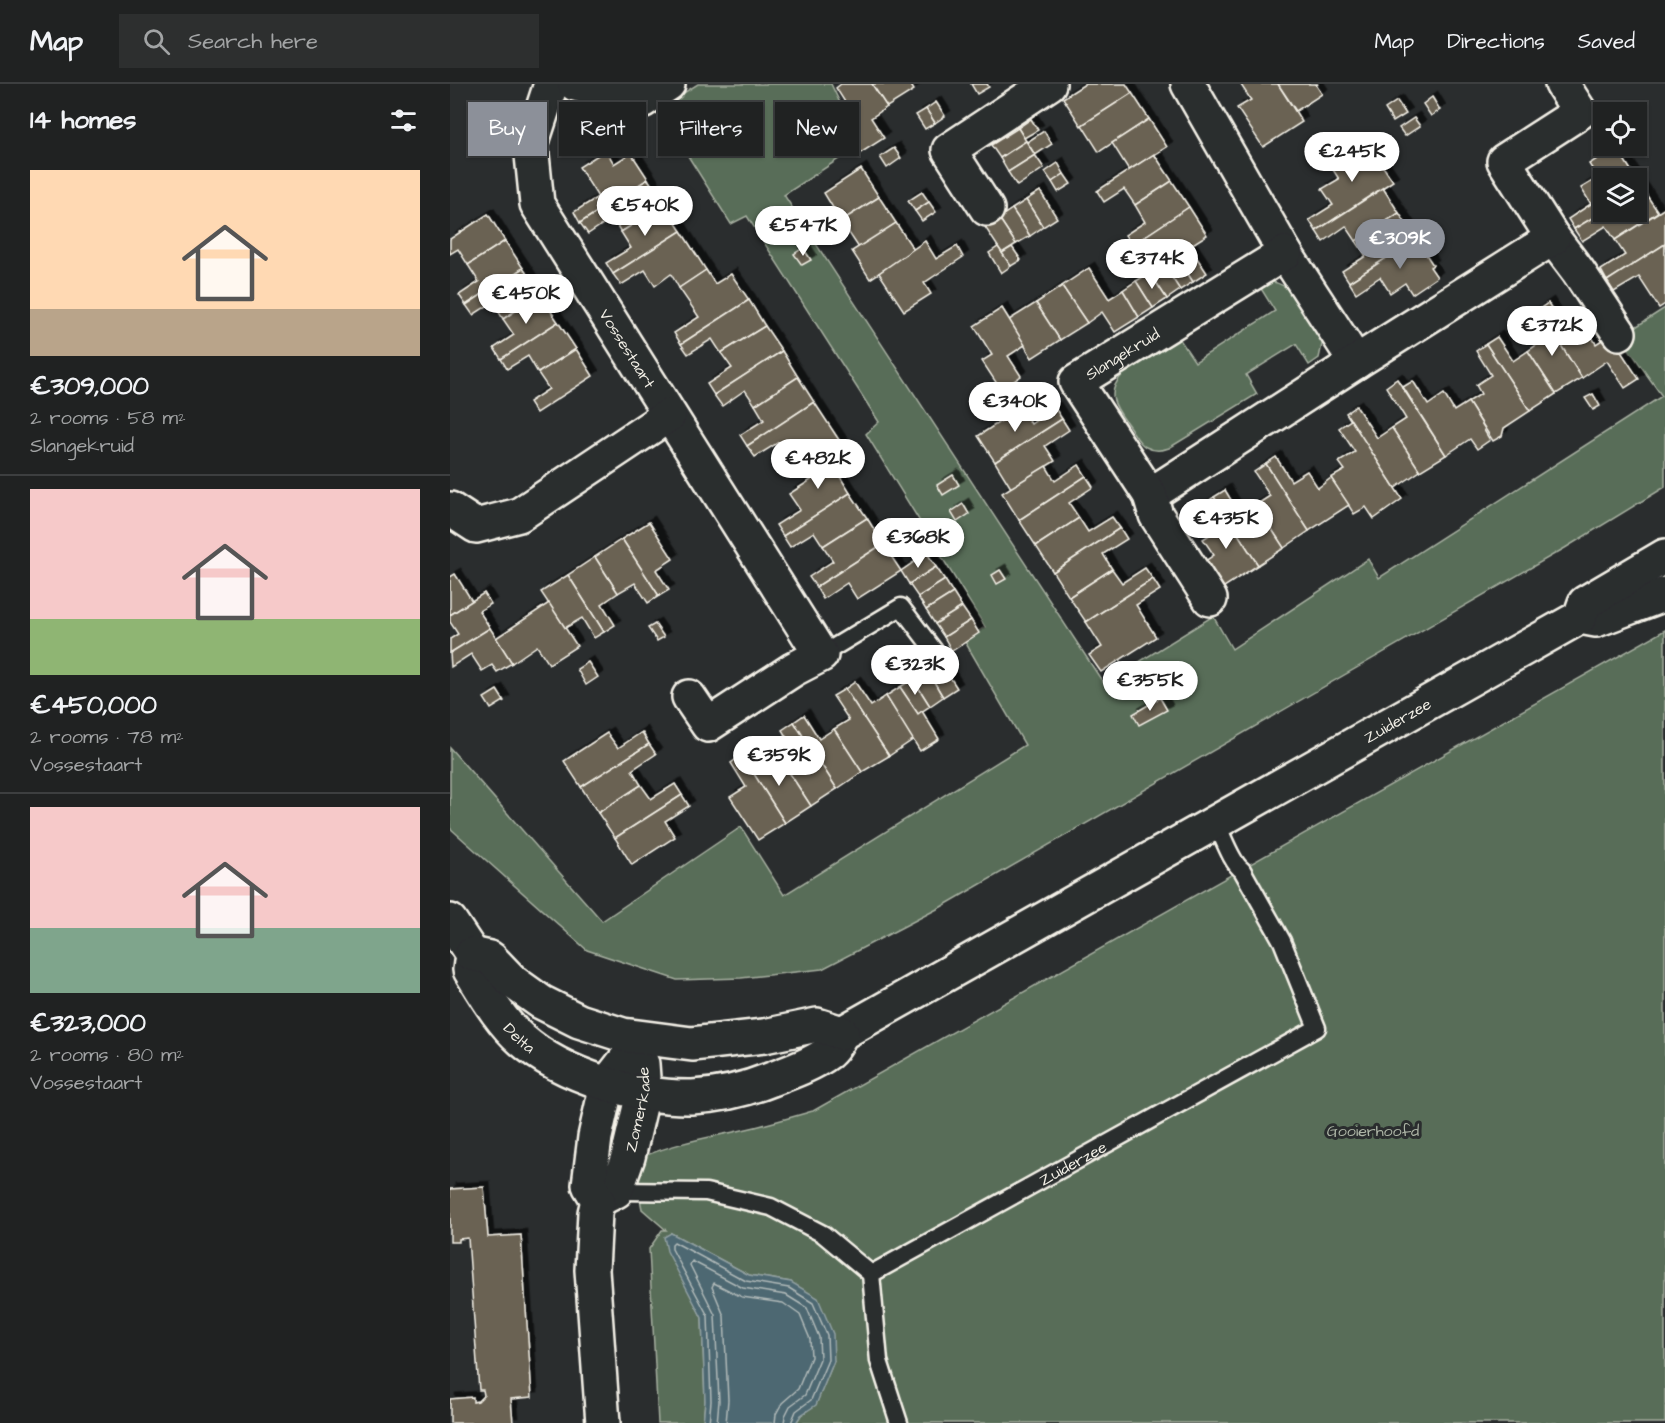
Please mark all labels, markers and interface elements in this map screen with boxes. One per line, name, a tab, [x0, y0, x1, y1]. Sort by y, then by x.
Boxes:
search box	[119, 14, 539, 68]
text: Map	[30, 22, 83, 61]
icon: search	[140, 25, 173, 58]
text: Search here	[188, 26, 318, 57]
text: Map	[1374, 27, 1414, 56]
text: Directions	[1447, 27, 1545, 56]
text: Saved	[1578, 27, 1635, 56]
text: 14 homes	[30, 102, 136, 138]
chip: Buy	[468, 102, 547, 156]
chip: Rent	[559, 102, 646, 156]
chip: Filters	[658, 102, 763, 156]
chip: New	[775, 102, 859, 156]
map controls	[1593, 102, 1647, 222]
button: locate	[1593, 102, 1647, 156]
icon: filters	[387, 104, 420, 137]
pin: €245K	[1310, 132, 1394, 183]
text: €245K	[1318, 137, 1386, 165]
button: layers	[1593, 168, 1647, 222]
pin: €540K	[603, 186, 687, 237]
text: €540K	[611, 191, 679, 219]
pin: €547K	[761, 206, 845, 257]
icon: home	[171, 209, 279, 317]
text: €547K	[769, 211, 837, 239]
pin: €309K	[1358, 219, 1442, 270]
text: €309K	[1369, 224, 1431, 252]
pin: €374K	[1110, 239, 1194, 290]
text: €374K	[1120, 244, 1184, 272]
pin: €450K	[484, 274, 568, 325]
text: €450K	[492, 279, 560, 307]
street label: Vossestaart	[594, 305, 661, 393]
pin: €372K	[1510, 306, 1594, 357]
text: €372K	[1521, 311, 1583, 339]
street label: Slangekruid	[1081, 323, 1164, 386]
text: €309,000	[30, 368, 149, 404]
pin: €340K	[973, 382, 1057, 433]
text: €340K	[983, 387, 1047, 415]
text: 2 rooms · 58 m²	[30, 404, 186, 432]
text: Slangekruid	[30, 432, 134, 460]
pin: €482K	[776, 439, 860, 490]
text: €482K	[785, 444, 851, 472]
pin: €435K	[1184, 499, 1268, 550]
text: €435K	[1193, 504, 1259, 532]
pin: €368K	[876, 518, 960, 569]
text: €368K	[886, 523, 950, 551]
icon: home	[171, 528, 279, 636]
pin: €323K	[873, 645, 957, 696]
text: €323K	[885, 650, 945, 678]
pin: €355K	[1108, 661, 1192, 712]
text: €355K	[1117, 666, 1183, 694]
text: €450,000	[30, 687, 157, 723]
street label: Zuiderzee	[1360, 693, 1436, 749]
text: 2 rooms · 78 m²	[30, 723, 184, 751]
pin: €359K	[737, 736, 821, 787]
text: €359K	[747, 741, 811, 769]
text: Vossestaart	[30, 751, 142, 779]
icon: home	[171, 846, 279, 954]
text: €323,000	[30, 1005, 146, 1041]
street label: Delta	[498, 1018, 539, 1059]
text: 2 rooms · 80 m²	[30, 1041, 184, 1069]
street label: Zomerkade	[620, 1066, 656, 1154]
text: Vossestaart	[30, 1069, 142, 1097]
park label: Gooierhoofd	[1327, 1120, 1419, 1142]
street label: Zuiderzee	[1035, 1136, 1111, 1191]

